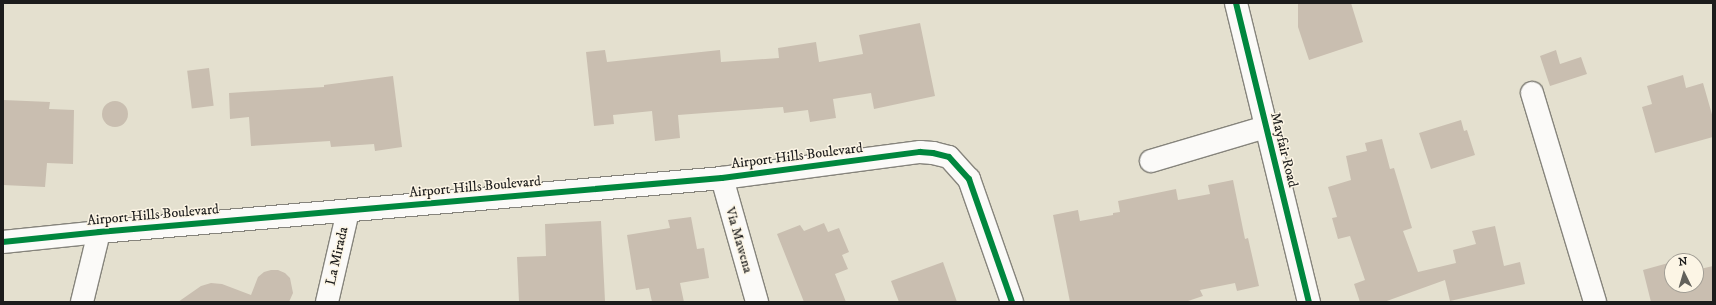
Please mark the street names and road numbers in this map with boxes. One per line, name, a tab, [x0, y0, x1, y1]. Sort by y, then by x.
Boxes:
street label: Mayfair Road	[1267, 111, 1301, 189]
street label: Airport Hills Boulevard	[730, 140, 864, 172]
street label: Airport Hills Boulevard	[408, 173, 542, 201]
street label: Airport Hills Boulevard	[86, 201, 220, 229]
street label: Via Mawena	[722, 205, 756, 275]
street label: La Mirada	[322, 225, 352, 287]

